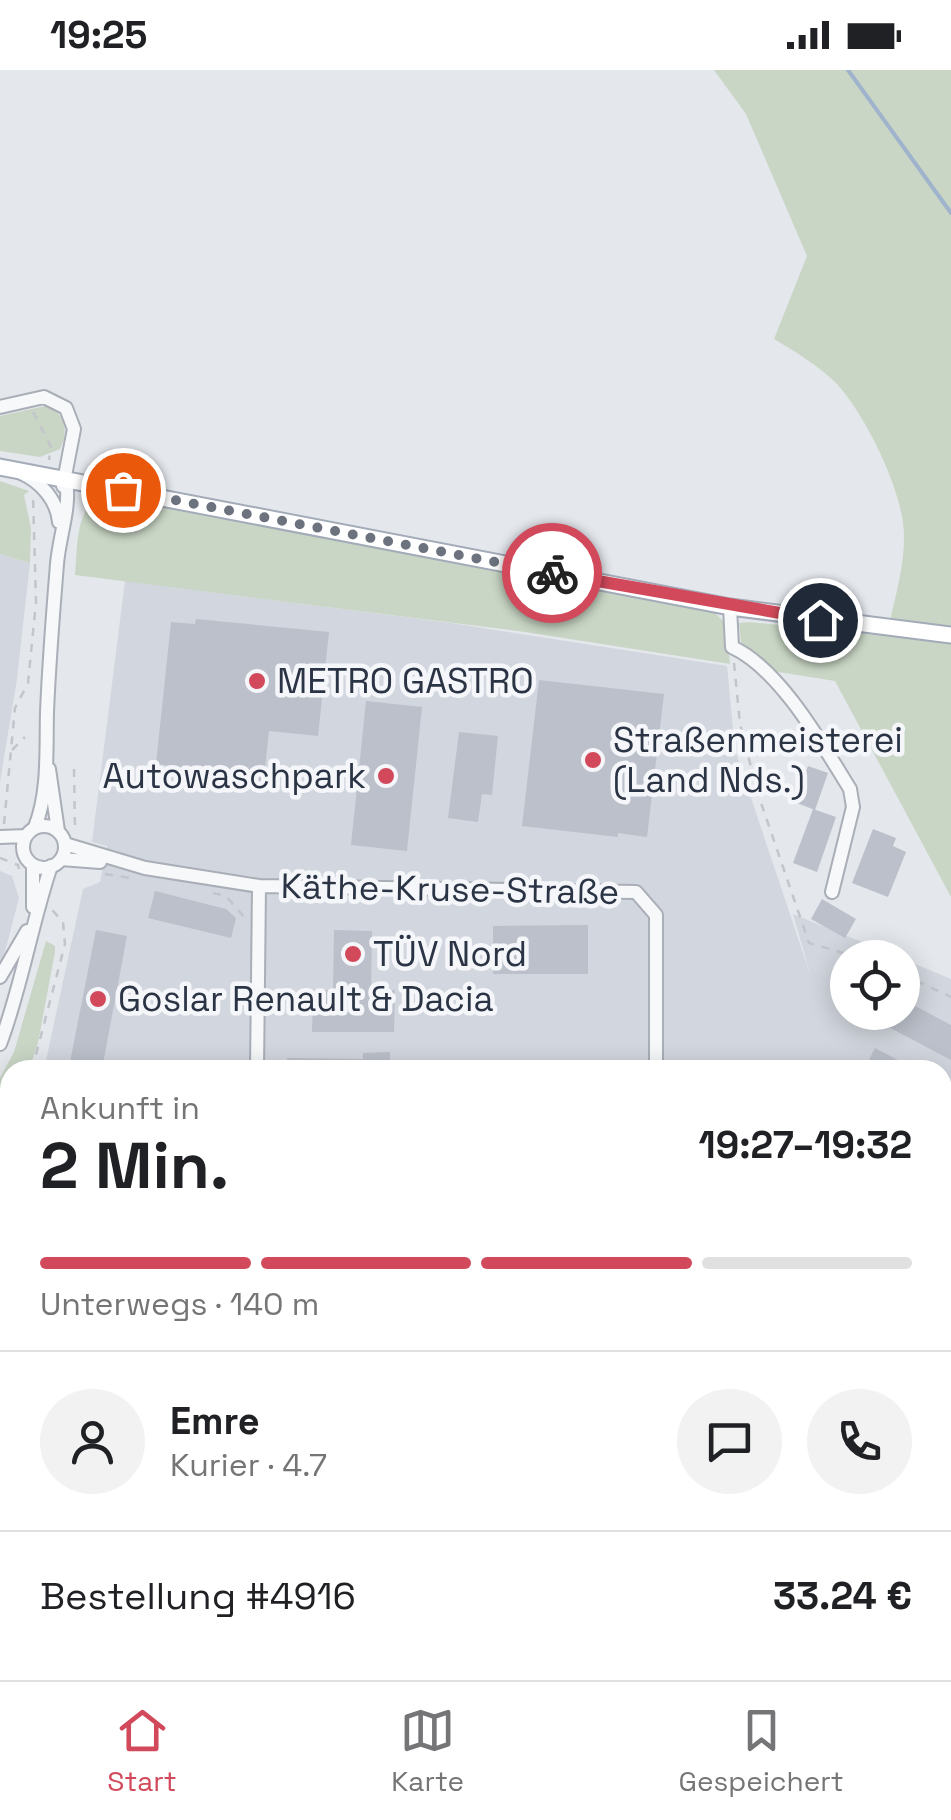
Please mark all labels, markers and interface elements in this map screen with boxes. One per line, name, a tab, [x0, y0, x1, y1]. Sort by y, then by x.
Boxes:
text: 19:25	[50, 11, 147, 59]
pin	[81, 448, 166, 533]
icon: bag	[96, 463, 151, 518]
courier	[502, 523, 602, 623]
icon: bike	[525, 546, 580, 601]
pin	[778, 578, 863, 663]
icon: home	[793, 593, 848, 648]
place label: METRO GASTRO	[277, 659, 534, 703]
marker: METRO GASTRO	[246, 670, 268, 692]
place label: Straßenmeisterei (Land Nds.)	[613, 718, 903, 802]
marker: Straßenmeisterei (Land Nds.)	[582, 749, 604, 771]
place label: Autowaschpark	[103, 754, 366, 798]
marker: Autowaschpark	[375, 765, 397, 787]
street label: Käthe-Kruse-Straße	[280, 864, 620, 914]
place label: TÜV Nord	[373, 932, 527, 976]
map controls	[830, 940, 920, 1030]
button: locate	[830, 940, 920, 1030]
marker: TÜV Nord	[342, 943, 364, 965]
place label: Goslar Renault & Dacia	[118, 977, 494, 1021]
marker: Goslar Renault & Dacia	[87, 988, 109, 1010]
text: Ankunft in	[40, 1088, 200, 1128]
text: 19:27–19:32	[699, 1121, 912, 1169]
text: 2 Min.	[40, 1124, 229, 1207]
text: Unterwegs · 140 m	[40, 1284, 319, 1324]
button: person	[40, 1389, 145, 1494]
button: chat	[677, 1389, 782, 1494]
button: phone	[807, 1389, 912, 1494]
text: Emre	[170, 1397, 260, 1445]
text: Kurier · 4.7	[170, 1445, 327, 1485]
text: Bestellung #4916	[40, 1572, 356, 1620]
text: 33.24 €	[773, 1572, 912, 1620]
tab: Start	[107, 1703, 177, 1799]
tab: Karte	[391, 1703, 464, 1799]
tab: Gespeichert	[679, 1703, 844, 1799]

